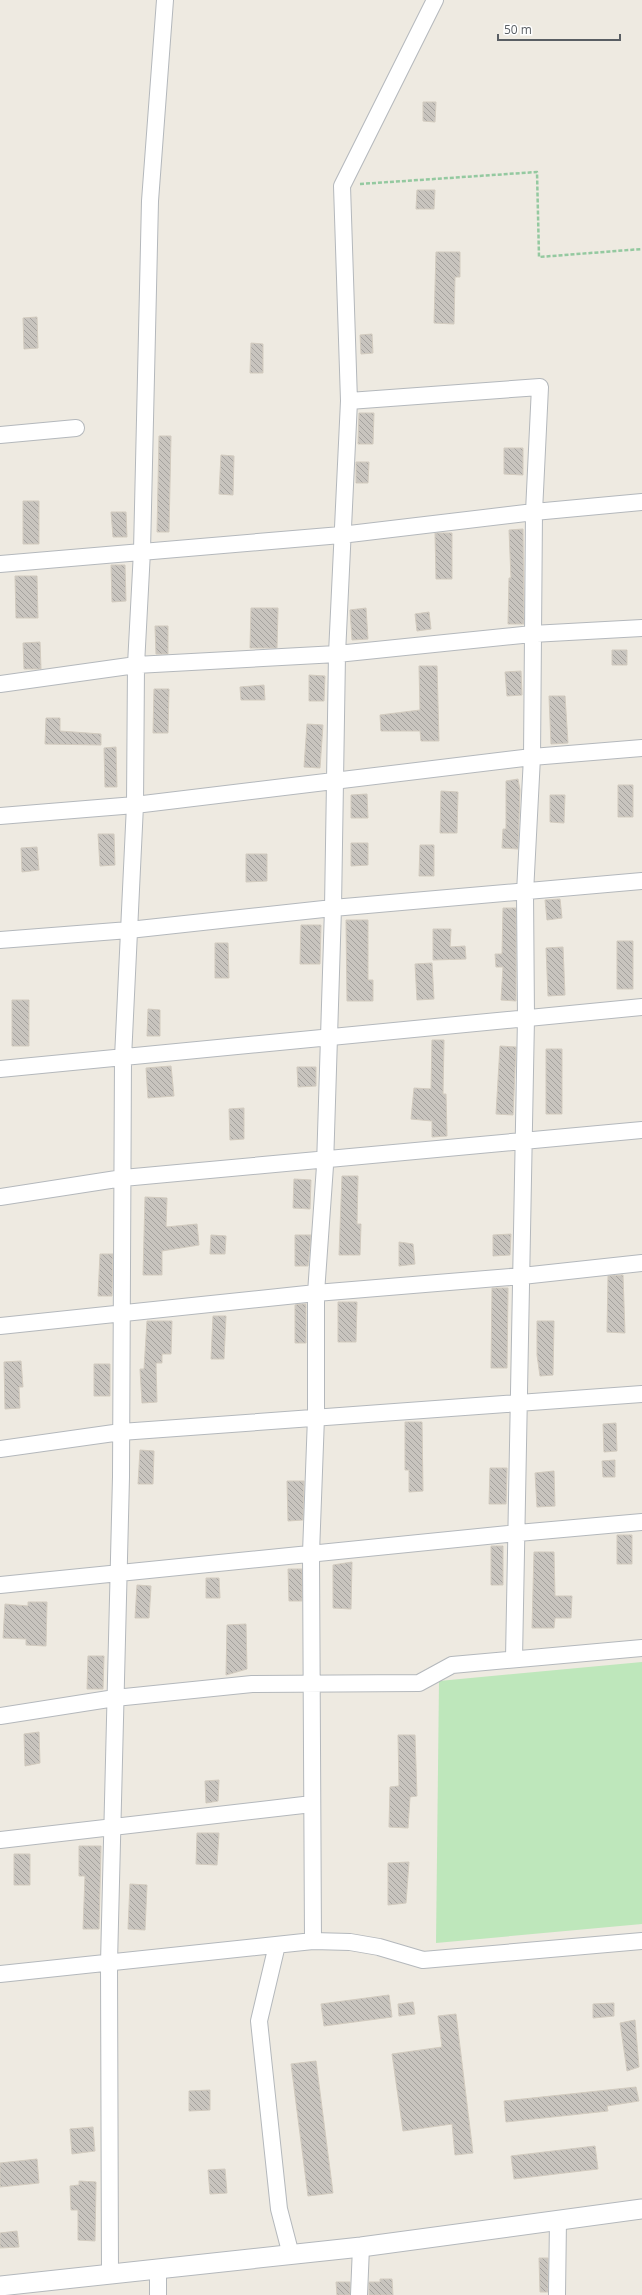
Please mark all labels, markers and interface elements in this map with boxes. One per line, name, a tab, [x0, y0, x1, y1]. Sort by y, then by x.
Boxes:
scale bar	[498, 16, 620, 42]
text: 50 m	[504, 21, 532, 38]

